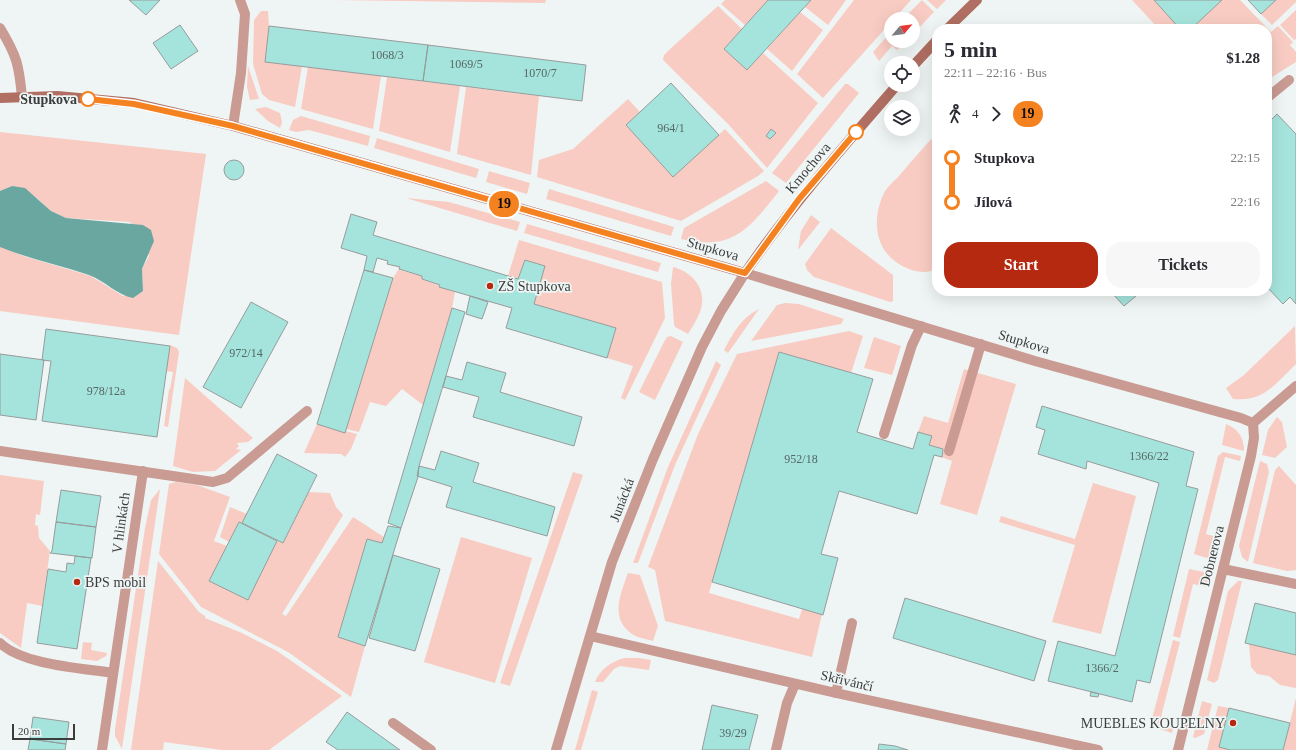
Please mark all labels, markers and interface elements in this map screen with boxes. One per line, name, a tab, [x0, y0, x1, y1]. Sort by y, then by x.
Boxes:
north arrow	[884, 12, 920, 48]
map controls	[884, 12, 920, 136]
text: 5 min	[944, 37, 997, 62]
house number: 1068/3	[370, 48, 404, 62]
text: $1.28	[1226, 50, 1260, 66]
button: locate	[884, 56, 920, 92]
house number: 1069/5	[449, 57, 483, 71]
text: 22:11 – 22:16 · Bus	[944, 65, 1047, 80]
house number: 1070/7	[523, 66, 557, 80]
marker: Stupkova	[80, 91, 96, 107]
place label: Stupkova	[20, 92, 77, 107]
button: layers	[884, 100, 920, 136]
icon: walk	[944, 103, 966, 125]
icon: forward	[985, 103, 1007, 125]
text: 4	[972, 106, 979, 121]
text: 19	[1021, 106, 1035, 121]
house number: 964/1	[657, 121, 685, 135]
unlabelled marker	[848, 124, 864, 140]
street label: Kmochova	[783, 139, 834, 196]
text: Stupkova	[974, 150, 1035, 166]
text: 22:15	[1230, 150, 1260, 165]
line badge: 19	[486, 191, 522, 217]
text: Jílová	[974, 194, 1012, 210]
text: 22:16	[1230, 194, 1260, 209]
text: 19	[497, 196, 511, 211]
street label: Stupkova	[686, 235, 741, 264]
button: Start	[944, 242, 1098, 288]
button: Tickets	[1106, 242, 1260, 288]
place label: ZŠ Stupkova	[498, 278, 572, 294]
marker: ZŠ Stupkova	[485, 281, 495, 291]
street label: Stupkova	[997, 327, 1052, 357]
house number: 972/14	[229, 346, 263, 360]
house number: 978/12a	[87, 384, 126, 398]
house number: 1366/22	[1129, 449, 1169, 463]
house number: 952/18	[784, 452, 818, 466]
street label: Junácká	[607, 476, 637, 524]
street label: V hlinkách	[109, 491, 133, 555]
street label: Dobnerova	[1197, 523, 1227, 588]
place label: BPS mobil	[85, 575, 146, 590]
marker: BPS mobil	[72, 577, 82, 587]
house number: 1366/2	[1085, 661, 1119, 675]
street label: Skřivánčí	[819, 668, 875, 694]
place label: MUEBLES KOUPELNY	[1081, 716, 1225, 731]
marker: MUEBLES KOUPELNY	[1228, 718, 1238, 728]
scale bar	[12, 722, 75, 741]
text: 20 m	[18, 725, 40, 737]
house number: 39/29	[719, 726, 747, 740]

